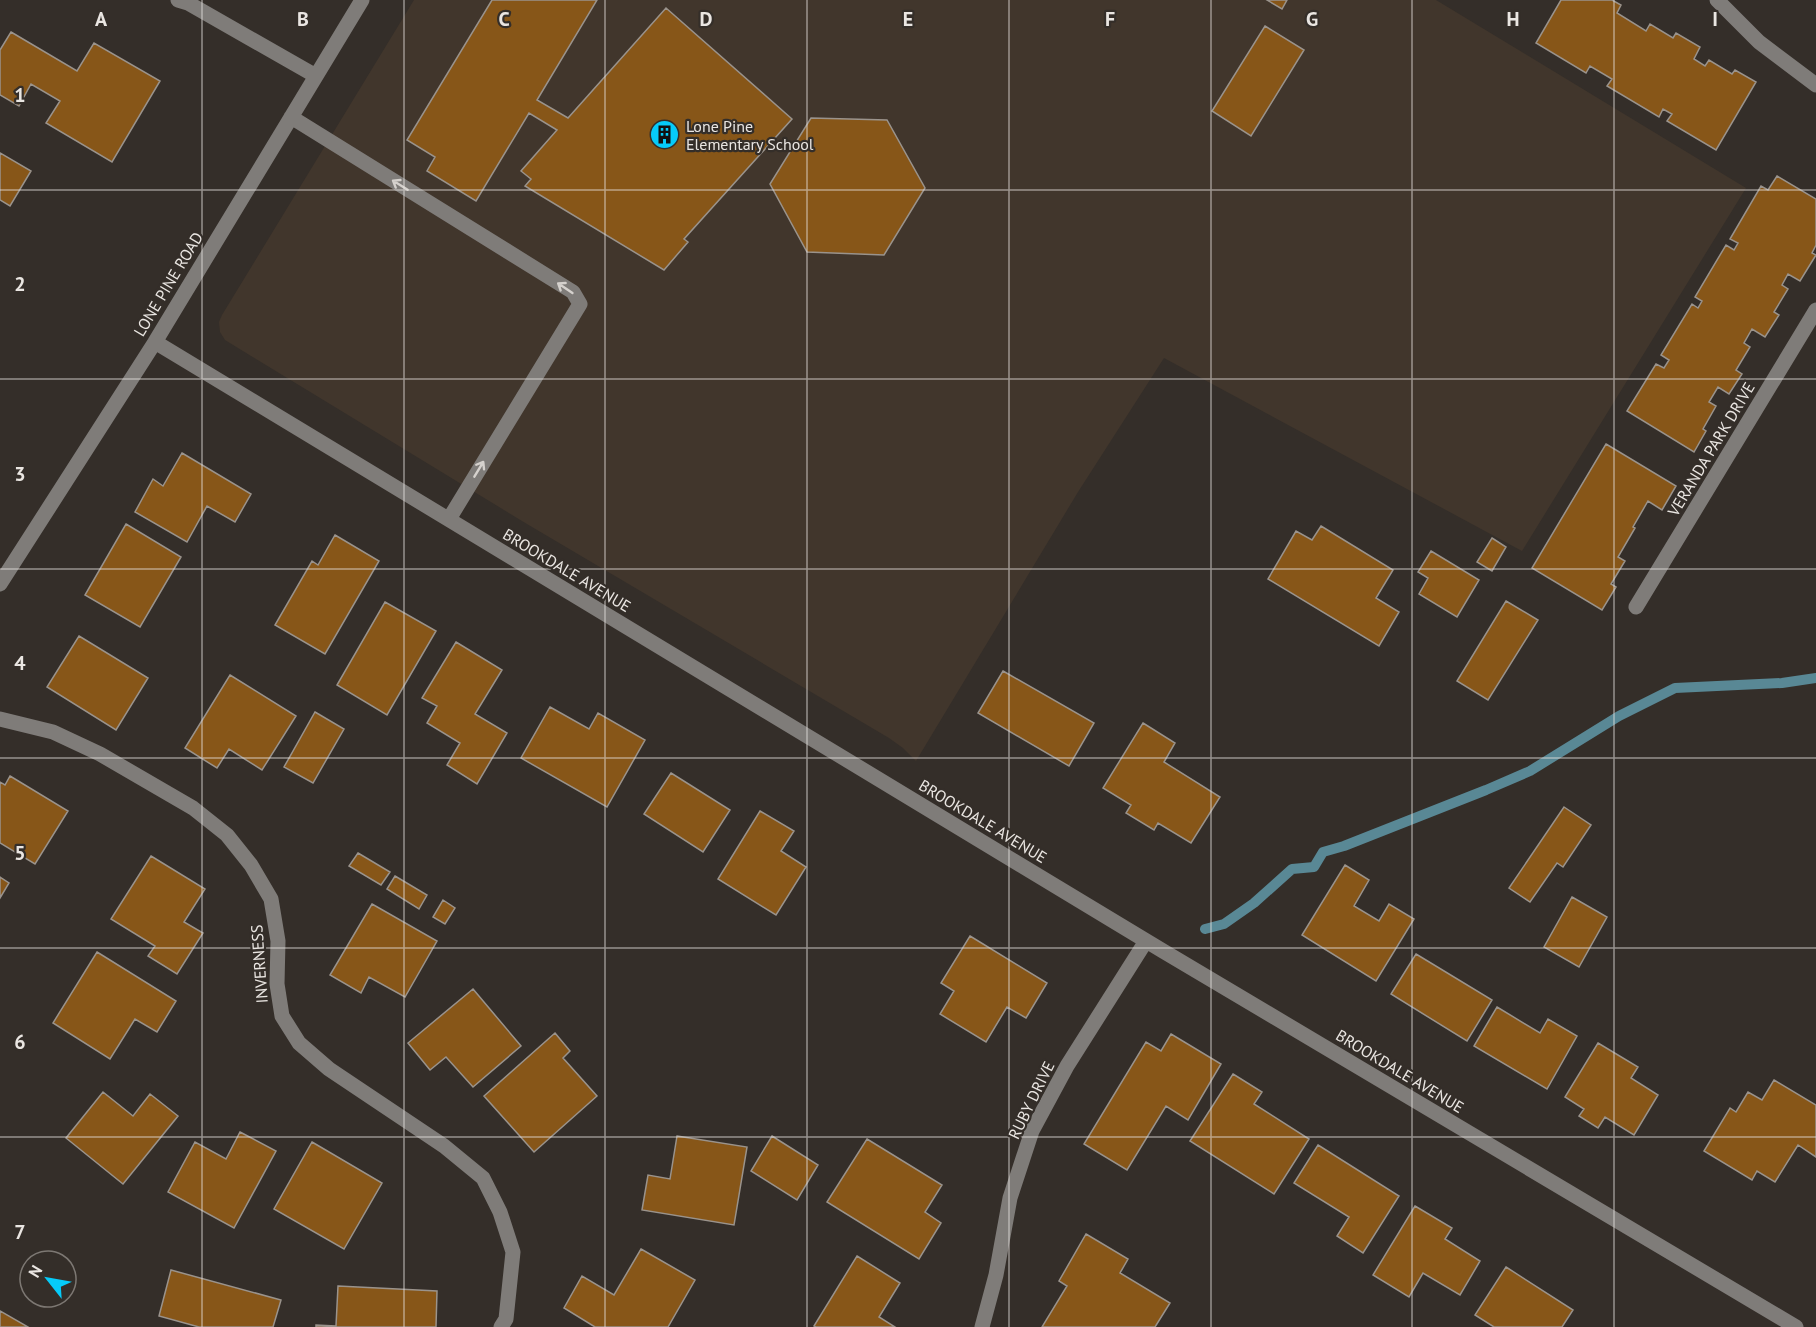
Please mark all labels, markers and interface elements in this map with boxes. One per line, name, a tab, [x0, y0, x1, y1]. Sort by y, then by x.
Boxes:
text: A	[95, 6, 108, 32]
text: B	[297, 6, 309, 32]
text: C	[498, 6, 510, 32]
text: D	[700, 6, 713, 32]
text: E	[903, 6, 913, 32]
text: F	[1105, 6, 1115, 32]
text: G	[1306, 6, 1318, 32]
text: H	[1506, 6, 1520, 32]
text: I	[1712, 6, 1718, 32]
text: 1	[14, 82, 26, 108]
place label: Lone Pine Elementary School	[686, 116, 814, 154]
building icon: Lone Pine Elementary School	[649, 119, 681, 151]
one-way arrow	[392, 178, 409, 190]
street label: LONE PINE ROAD	[129, 228, 207, 340]
text: 2	[14, 271, 26, 297]
one-way arrow	[558, 282, 574, 294]
street label: VERANDA PARK DRIVE	[1663, 378, 1759, 520]
text: 3	[14, 461, 26, 487]
one-way arrow	[473, 461, 485, 478]
street label: BROOKDALE AVENUE	[499, 524, 635, 616]
text: 4	[14, 650, 26, 676]
street label: BROOKDALE AVENUE	[915, 775, 1051, 867]
text: 5	[14, 840, 26, 866]
street label: INVERNESS	[246, 924, 272, 1004]
street label: BROOKDALE AVENUE	[1332, 1025, 1468, 1117]
text: 6	[14, 1029, 26, 1055]
street label: RUBY DRIVE	[1004, 1058, 1058, 1142]
text: 7	[14, 1219, 26, 1245]
north arrow	[18, 1249, 78, 1309]
text: N	[24, 1262, 46, 1281]

